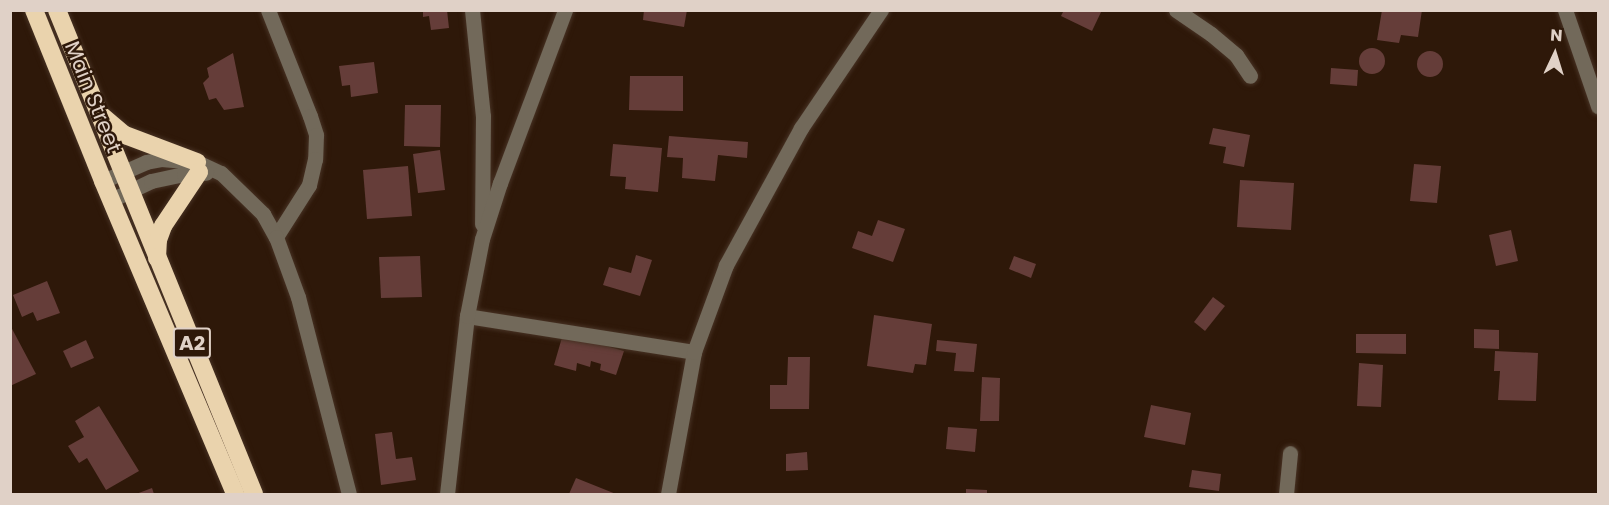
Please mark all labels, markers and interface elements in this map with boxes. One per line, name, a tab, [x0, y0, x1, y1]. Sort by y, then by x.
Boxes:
north arrow	[1525, 24, 1585, 84]
text: N	[1549, 24, 1563, 47]
street label: Main Street	[59, 38, 127, 156]
road number: A2	[172, 326, 212, 360]

